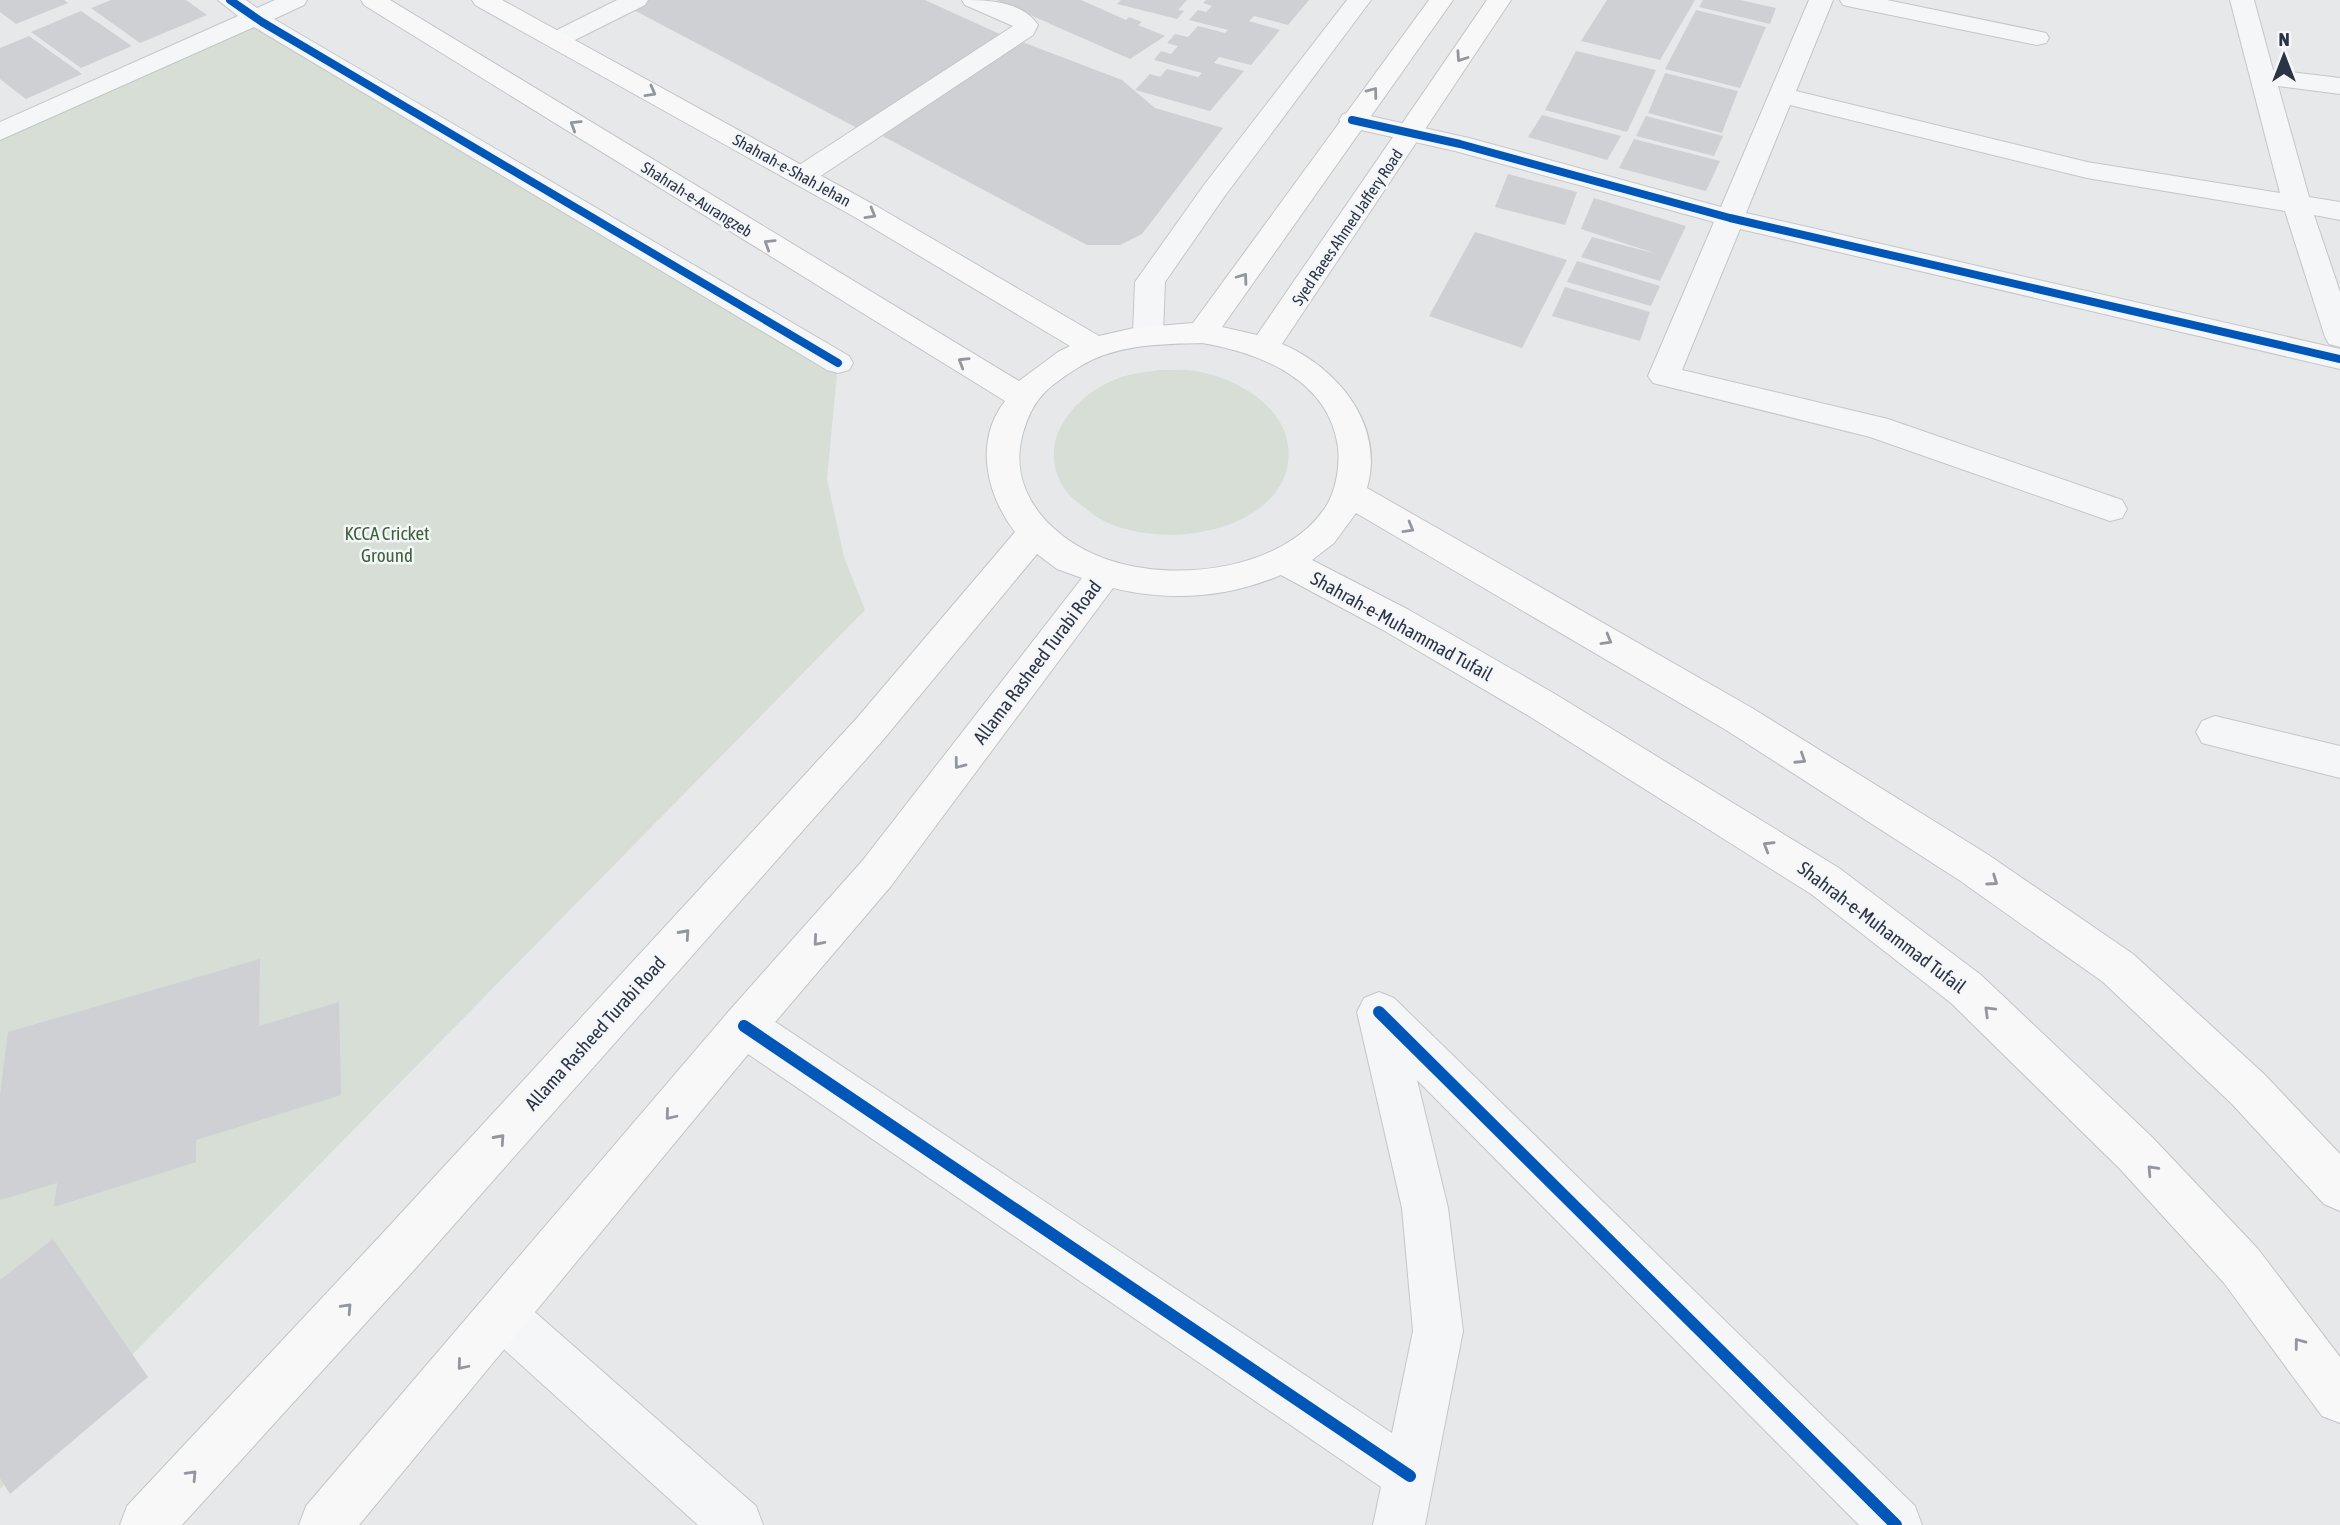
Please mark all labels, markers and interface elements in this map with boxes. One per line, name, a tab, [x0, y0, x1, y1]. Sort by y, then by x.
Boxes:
north arrow	[2249, 21, 2319, 91]
text: N	[2278, 28, 2290, 50]
one-way arrow	[1457, 49, 1469, 62]
one-way arrow	[644, 84, 657, 97]
one-way arrow	[1365, 87, 1377, 100]
one-way arrow	[570, 120, 583, 133]
street label: Shahrah-e-Shah Jehan	[730, 130, 854, 210]
street label: Syed Raees Ahmed Jaffery Road	[1288, 146, 1407, 309]
street label: Shahrah-e-Aurangzeb	[638, 158, 756, 241]
one-way arrow	[864, 206, 877, 219]
one-way arrow	[764, 239, 777, 252]
one-way arrow	[1235, 273, 1247, 286]
one-way arrow	[958, 357, 971, 370]
one-way arrow	[1401, 520, 1414, 533]
park label: KCCA Cricket Ground	[344, 522, 430, 566]
street label: Shahrah-e-Muhammad Tufail	[1307, 567, 1497, 685]
street label: Allama Rasheed Turabi Road	[968, 576, 1106, 748]
one-way arrow	[1599, 632, 1612, 645]
one-way arrow	[1793, 750, 1806, 763]
one-way arrow	[955, 756, 968, 768]
one-way arrow	[1763, 841, 1776, 854]
street label: Shahrah-e-Muhammad Tufail	[1794, 857, 1970, 997]
one-way arrow	[1985, 873, 1998, 885]
one-way arrow	[676, 929, 689, 942]
one-way arrow	[814, 933, 826, 946]
street label: Allama Rasheed Turabi Road	[520, 952, 670, 1114]
one-way arrow	[1984, 1007, 1997, 1020]
one-way arrow	[666, 1107, 679, 1120]
one-way arrow	[491, 1135, 504, 1148]
one-way arrow	[2148, 1165, 2160, 1178]
one-way arrow	[338, 1303, 351, 1316]
one-way arrow	[2295, 1338, 2307, 1351]
one-way arrow	[458, 1356, 470, 1369]
one-way arrow	[184, 1470, 196, 1483]

